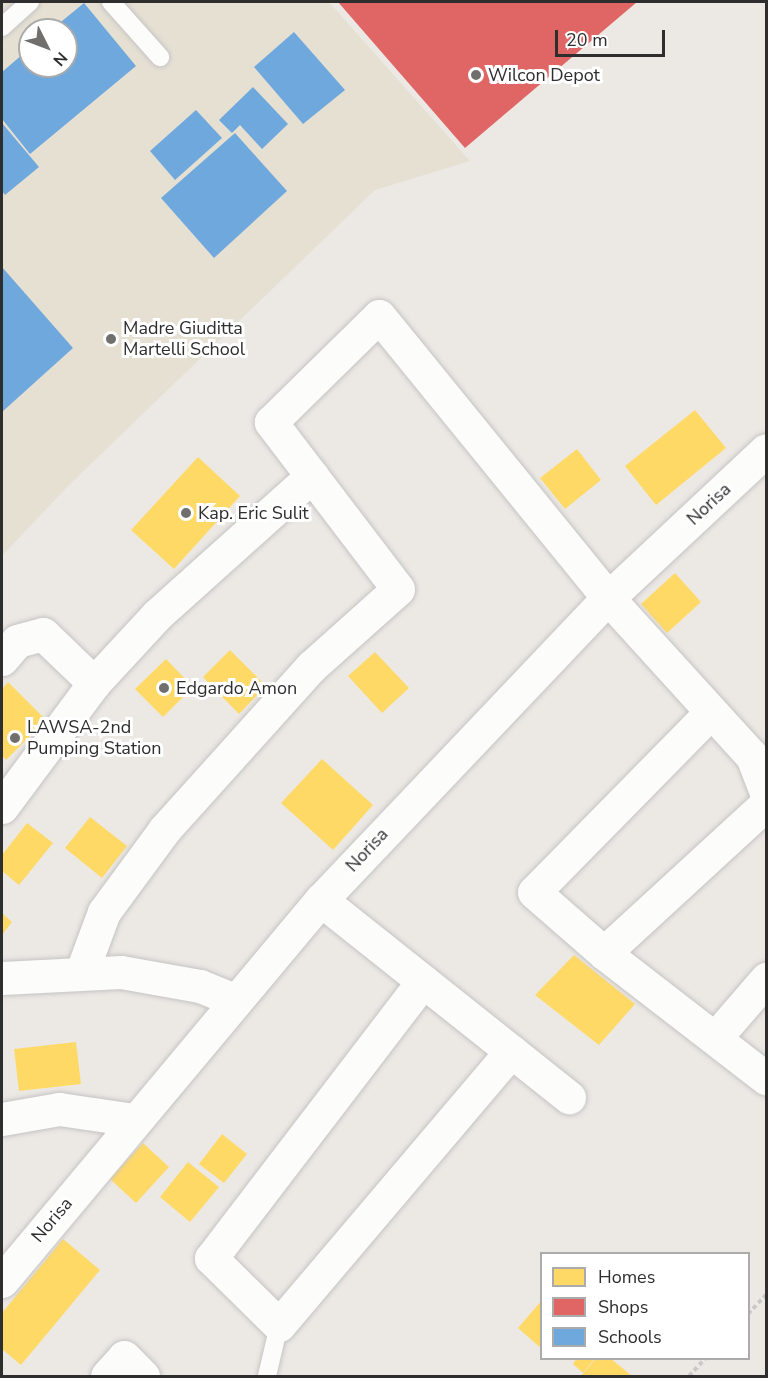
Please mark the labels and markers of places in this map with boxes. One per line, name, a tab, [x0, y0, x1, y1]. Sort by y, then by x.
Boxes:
place label: Wilcon Depot	[488, 64, 600, 86]
marker: Wilcon Depot	[469, 68, 483, 82]
place label: Madre Giuditta Martelli School	[123, 318, 245, 360]
marker: Madre Giuditta Martelli School	[104, 332, 118, 346]
place label: Kap. Eric Sulit	[198, 502, 309, 524]
marker: Kap. Eric Sulit	[179, 506, 193, 520]
place label: Edgardo Amon	[176, 677, 297, 699]
marker: Edgardo Amon	[157, 681, 171, 695]
place label: LAWSA-2nd Pumping Station	[27, 717, 161, 760]
marker: LAWSA-2nd Pumping Station	[8, 731, 22, 745]

